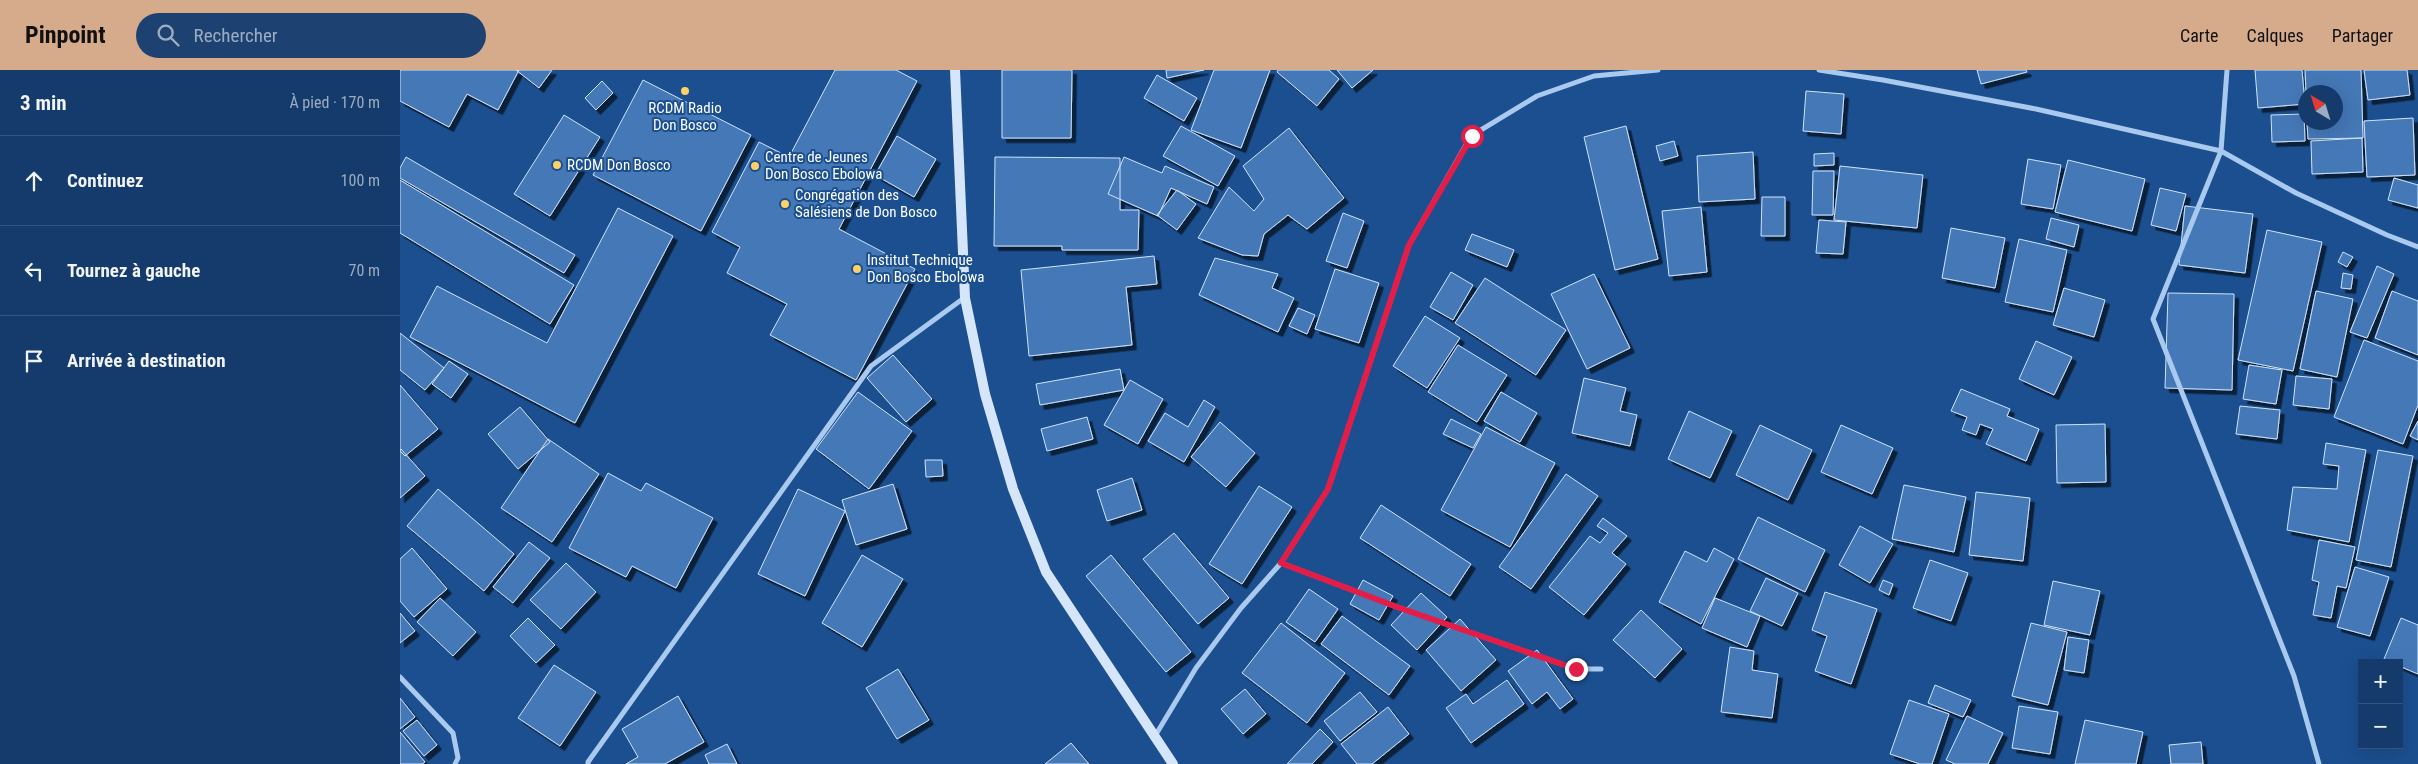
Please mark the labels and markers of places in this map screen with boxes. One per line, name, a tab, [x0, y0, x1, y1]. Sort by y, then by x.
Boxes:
marker: RCDM Radio Don Bosco	[679, 85, 691, 97]
place label: RCDM Radio Don Bosco	[648, 99, 722, 134]
place label: Centre de Jeunes Don Bosco Ebolowa	[765, 148, 883, 183]
place label: RCDM Don Bosco	[567, 156, 671, 174]
marker: RCDM Don Bosco	[551, 159, 563, 171]
marker: Centre de Jeunes Don Bosco Ebolowa	[749, 160, 761, 172]
place label: Congrégation des Salésiens de Don Bosco	[795, 186, 937, 221]
marker: Congrégation des Salésiens de Don Bosco	[779, 198, 791, 210]
place label: Institut Technique Don Bosco Ebolowa	[867, 251, 985, 286]
marker: Institut Technique Don Bosco Ebolowa	[851, 263, 863, 275]

